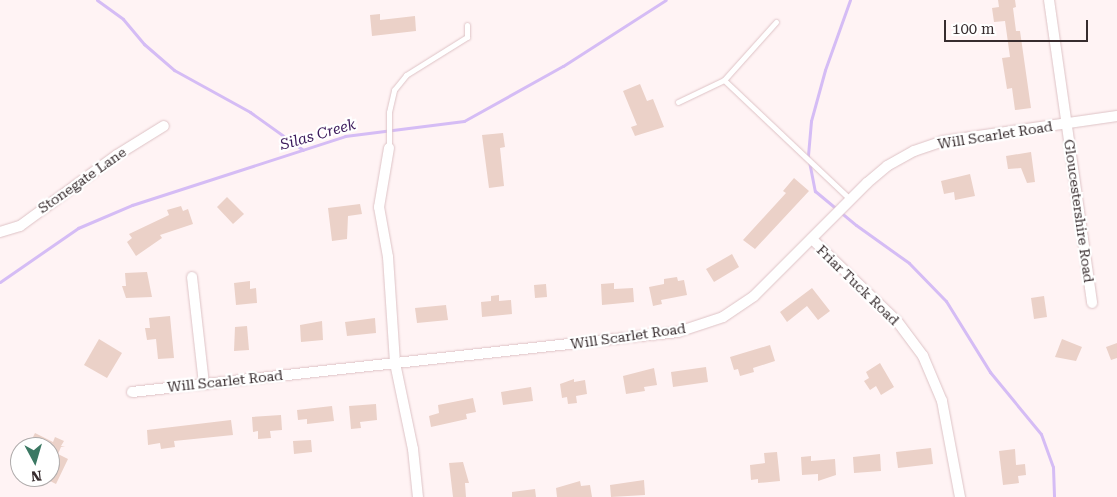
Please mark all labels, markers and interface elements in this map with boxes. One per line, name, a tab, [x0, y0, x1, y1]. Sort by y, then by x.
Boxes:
scale bar	[947, 10, 1091, 42]
text: 100 m	[952, 20, 995, 38]
water label: Silas Creek	[278, 116, 358, 154]
street label: Will Scarlet Road	[936, 118, 1054, 152]
street label: Gloucestershire Road	[1061, 138, 1097, 284]
street label: Stonegate Lane	[35, 143, 129, 217]
street label: Friar Tuck Road	[813, 241, 903, 329]
street label: Will Scarlet Road	[569, 320, 687, 352]
street label: Will Scarlet Road	[166, 367, 284, 395]
north arrow	[10, 437, 60, 487]
text: N	[30, 467, 43, 484]

